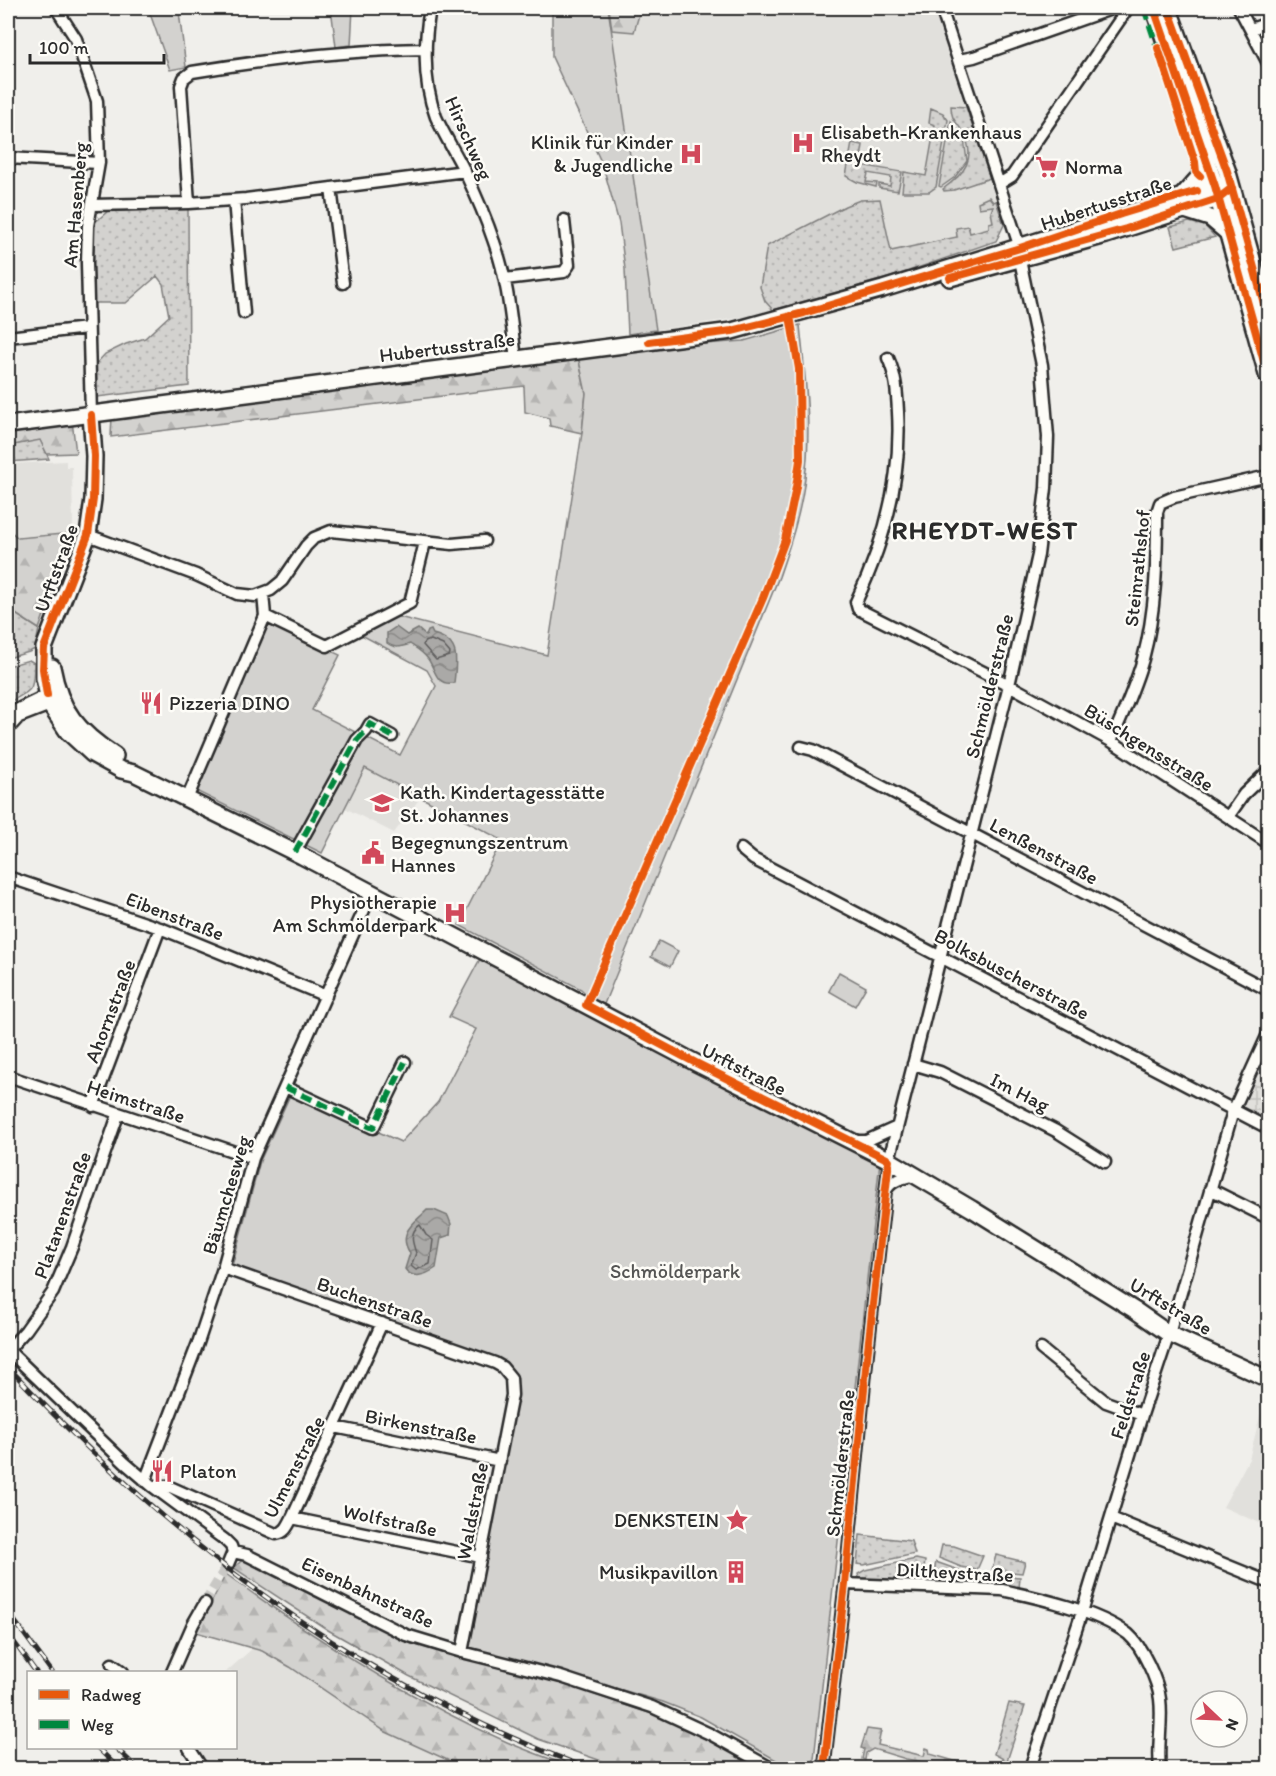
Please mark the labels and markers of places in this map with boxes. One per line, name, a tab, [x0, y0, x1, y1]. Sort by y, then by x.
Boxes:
place label: Elisabeth-Krankenhaus Rheydt	[821, 120, 1022, 167]
place label: Klinik für Kinder & Jugendliche	[531, 130, 673, 177]
hospital icon: Elisabeth-Krankenhaus Rheydt	[790, 130, 816, 156]
hospital icon: Klinik für Kinder & Jugendliche	[678, 141, 704, 167]
supermarket icon: Norma	[1034, 154, 1060, 180]
place label: Norma	[1065, 155, 1123, 179]
restaurant icon: Pizzeria DINO	[138, 690, 164, 716]
place label: Pizzeria DINO	[169, 691, 290, 715]
place label: Kath. Kindertagesstätte St. Johannes	[400, 780, 605, 827]
school or university icon: Kath. Kindertagesstätte St. Johannes	[369, 790, 395, 816]
place label: Begegnungszentrum Hannes	[391, 830, 568, 877]
public building icon: Begegnungszentrum Hannes	[360, 840, 386, 866]
place label: Physiotherapie Am Schmölderpark	[273, 890, 438, 937]
hospital icon: Physiotherapie Am Schmölderpark	[442, 900, 468, 926]
restaurant icon: Platon	[149, 1458, 175, 1484]
place label: Platon	[180, 1459, 236, 1483]
place icon: DENKSTEIN	[724, 1507, 750, 1533]
place label: DENKSTEIN	[614, 1508, 719, 1532]
building icon: Musikpavillon	[723, 1559, 749, 1585]
place label: Musikpavillon	[599, 1560, 718, 1584]

